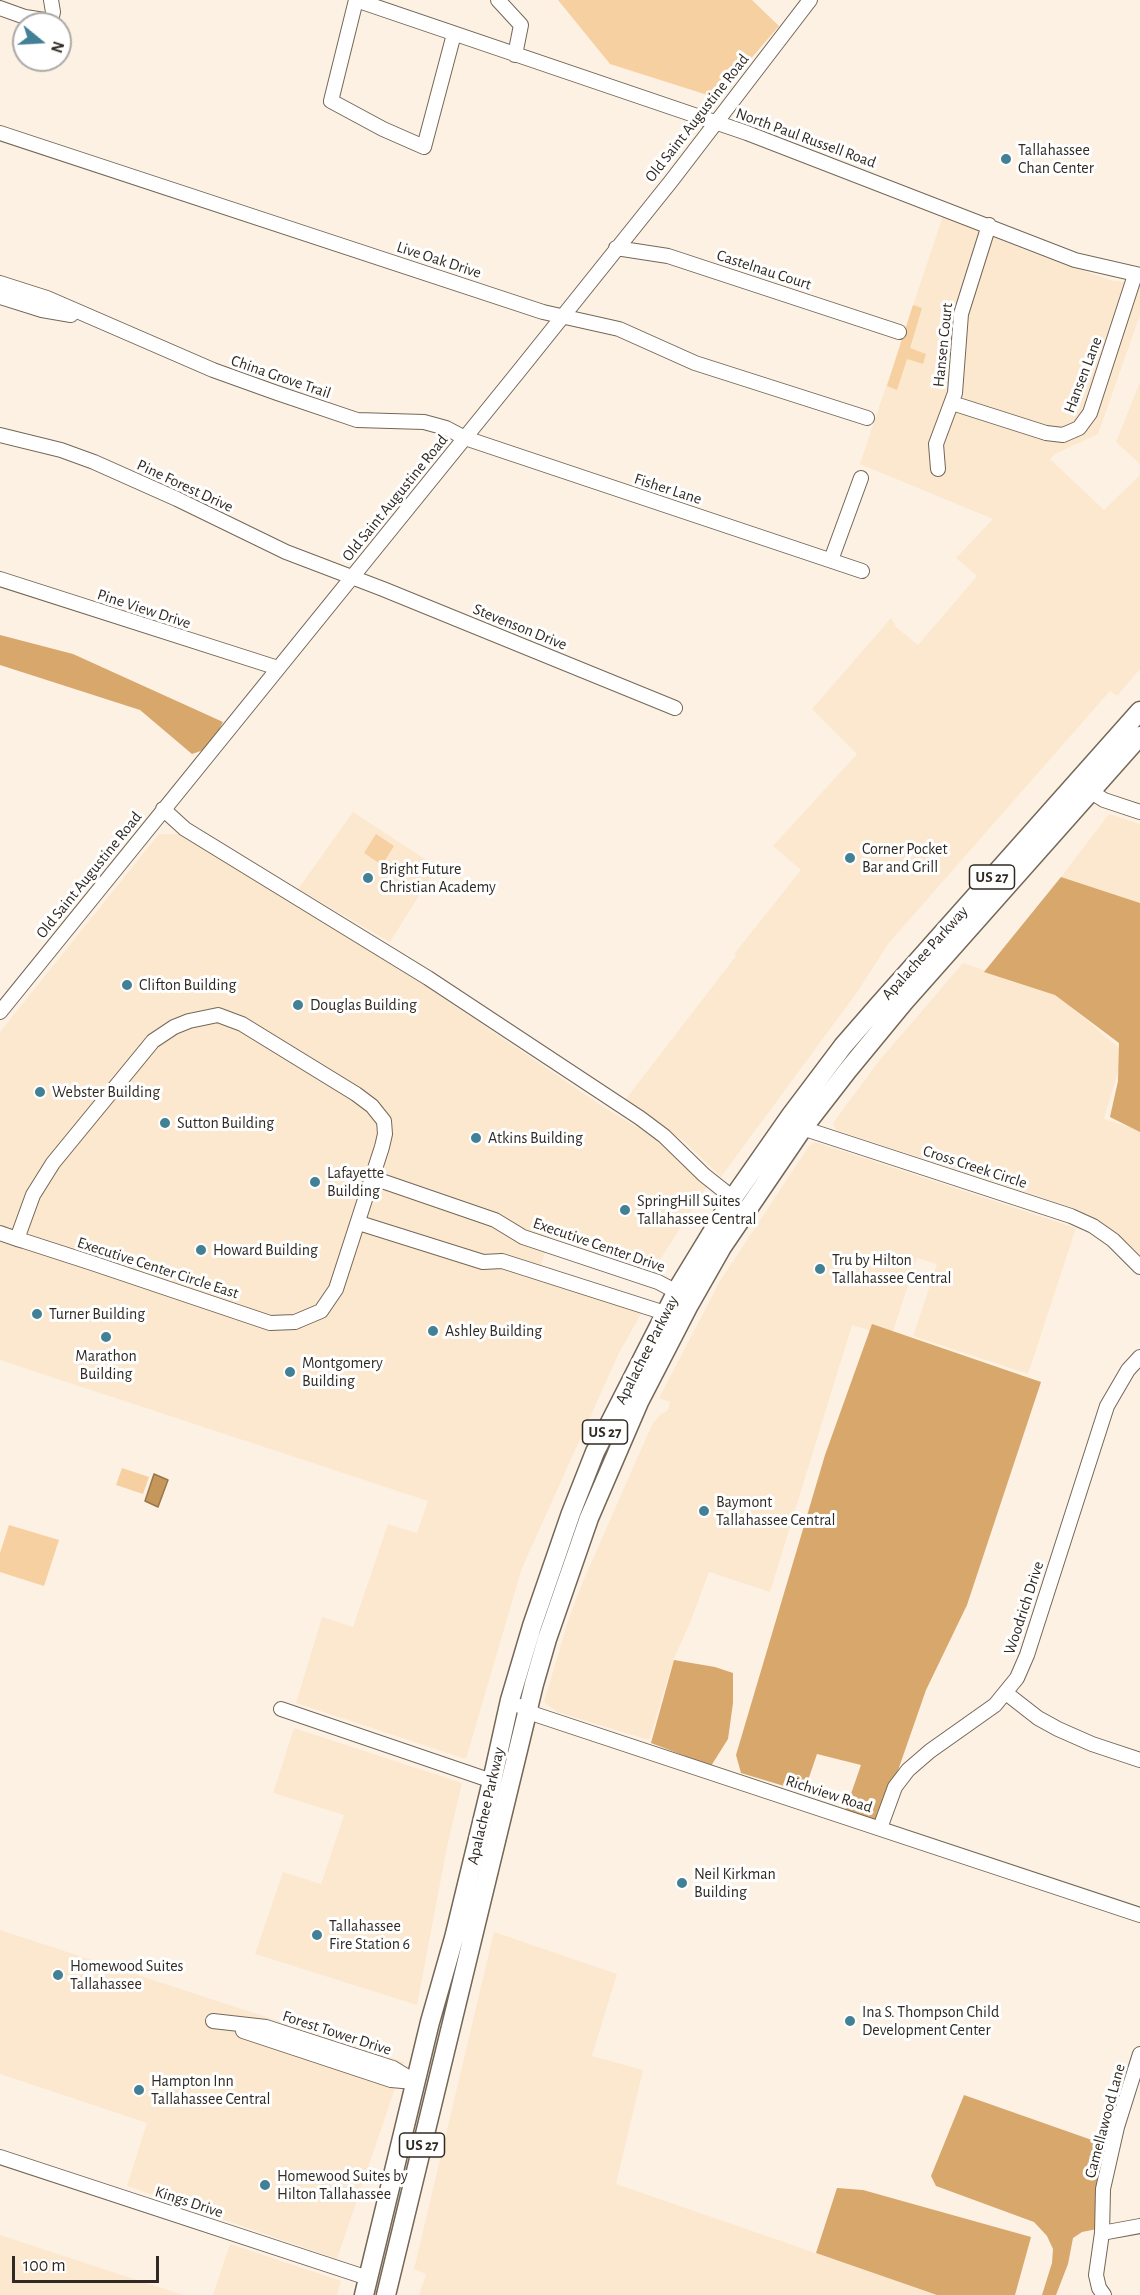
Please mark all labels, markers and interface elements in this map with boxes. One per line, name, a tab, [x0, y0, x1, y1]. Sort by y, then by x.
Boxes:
north arrow	[12, 12, 72, 72]
text: N	[48, 39, 67, 55]
street label: Old Saint Augustine Road	[641, 50, 753, 186]
street label: North Paul Russell Road	[733, 104, 879, 172]
place label: Tallahassee Chan Center	[1018, 140, 1094, 178]
marker: Tallahassee Chan Center	[999, 152, 1013, 166]
street label: Live Oak Drive	[394, 237, 484, 283]
street label: Castelnau Court	[714, 246, 814, 294]
street label: Hansen Court	[929, 302, 957, 388]
street label: Hansen Lane	[1060, 334, 1106, 416]
street label: China Grove Trail	[228, 351, 334, 403]
street label: Old Saint Augustine Road	[338, 431, 452, 565]
street label: Pine Forest Drive	[134, 455, 236, 517]
street label: Fisher Lane	[632, 469, 704, 509]
street label: Pine View Drive	[95, 585, 193, 633]
street label: Stevenson Drive	[470, 599, 570, 655]
street label: Old Saint Augustine Road	[32, 808, 146, 942]
place label: Corner Pocket Bar and Grill	[862, 839, 947, 877]
marker: Corner Pocket Bar and Grill	[843, 851, 857, 865]
place label: Bright Future Christian Academy	[380, 859, 496, 897]
road number: US 27	[970, 865, 1014, 889]
marker: Bright Future Christian Academy	[361, 871, 375, 885]
street label: Apalachee Parkway	[878, 902, 972, 1004]
place label: Clifton Building	[139, 975, 236, 995]
marker: Clifton Building	[120, 978, 134, 992]
place label: Douglas Building	[310, 995, 417, 1015]
marker: Douglas Building	[291, 998, 305, 1012]
place label: Webster Building	[52, 1082, 160, 1102]
marker: Webster Building	[33, 1085, 47, 1099]
place label: Sutton Building	[177, 1113, 274, 1133]
marker: Sutton Building	[158, 1116, 172, 1130]
place label: Atkins Building	[488, 1128, 583, 1148]
marker: Atkins Building	[469, 1131, 483, 1145]
street label: Cross Creek Circle	[921, 1141, 1029, 1193]
place label: Lafayette Building	[327, 1163, 384, 1201]
marker: Lafayette Building	[308, 1175, 322, 1189]
place label: SpringHill Suites Tallahassee Central	[637, 1191, 757, 1229]
marker: SpringHill Suites Tallahassee Central	[618, 1203, 632, 1217]
street label: Executive Center Drive	[530, 1213, 668, 1277]
street label: Executive Center Circle East	[75, 1233, 241, 1303]
place label: Howard Building	[213, 1240, 318, 1260]
marker: Howard Building	[194, 1243, 208, 1257]
place label: Tru by Hilton Tallahassee Central	[832, 1250, 952, 1288]
marker: Tru by Hilton Tallahassee Central	[813, 1262, 827, 1276]
street label: Apalachee Parkway	[611, 1292, 683, 1408]
place label: Turner Building	[49, 1304, 145, 1324]
marker: Turner Building	[30, 1307, 44, 1321]
place label: Ashley Building	[445, 1321, 542, 1341]
marker: Ashley Building	[426, 1324, 440, 1338]
marker: Marathon Building	[99, 1330, 113, 1344]
place label: Marathon Building	[75, 1346, 137, 1384]
place label: Montgomery Building	[302, 1353, 383, 1391]
marker: Montgomery Building	[283, 1365, 297, 1379]
road number: US 27	[582, 1420, 628, 1444]
place label: Baymont Tallahassee Central	[716, 1492, 836, 1530]
marker: Baymont Tallahassee Central	[697, 1504, 711, 1518]
street label: Woodrich Drive	[1000, 1559, 1048, 1657]
street label: Apalachee Parkway	[463, 1745, 509, 1867]
street label: Richview Road	[783, 1771, 875, 1817]
place label: Neil Kirkman Building	[694, 1864, 776, 1902]
marker: Neil Kirkman Building	[675, 1876, 689, 1890]
place label: Tallahassee Fire Station 6	[329, 1916, 410, 1954]
marker: Tallahassee Fire Station 6	[310, 1928, 324, 1942]
place label: Homewood Suites Tallahassee	[70, 1956, 183, 1994]
marker: Homewood Suites Tallahassee	[51, 1968, 65, 1982]
place label: Ina S. Thompson Child Development Center	[862, 2002, 999, 2040]
street label: Forest Tower Drive	[280, 2006, 394, 2060]
marker: Ina S. Thompson Child Development Center	[843, 2014, 857, 2028]
street label: Camellawood Lane	[1081, 2062, 1129, 2180]
place label: Hampton Inn Tallahassee Central	[151, 2071, 271, 2109]
marker: Hampton Inn Tallahassee Central	[132, 2083, 146, 2097]
road number: US 27	[400, 2133, 444, 2157]
place label: Homewood Suites by Hilton Tallahassee	[277, 2166, 408, 2204]
marker: Homewood Suites by Hilton Tallahassee	[258, 2178, 272, 2192]
street label: Kings Drive	[153, 2182, 225, 2222]
scale bar	[15, 2244, 162, 2282]
text: 100 m	[23, 2257, 66, 2275]

